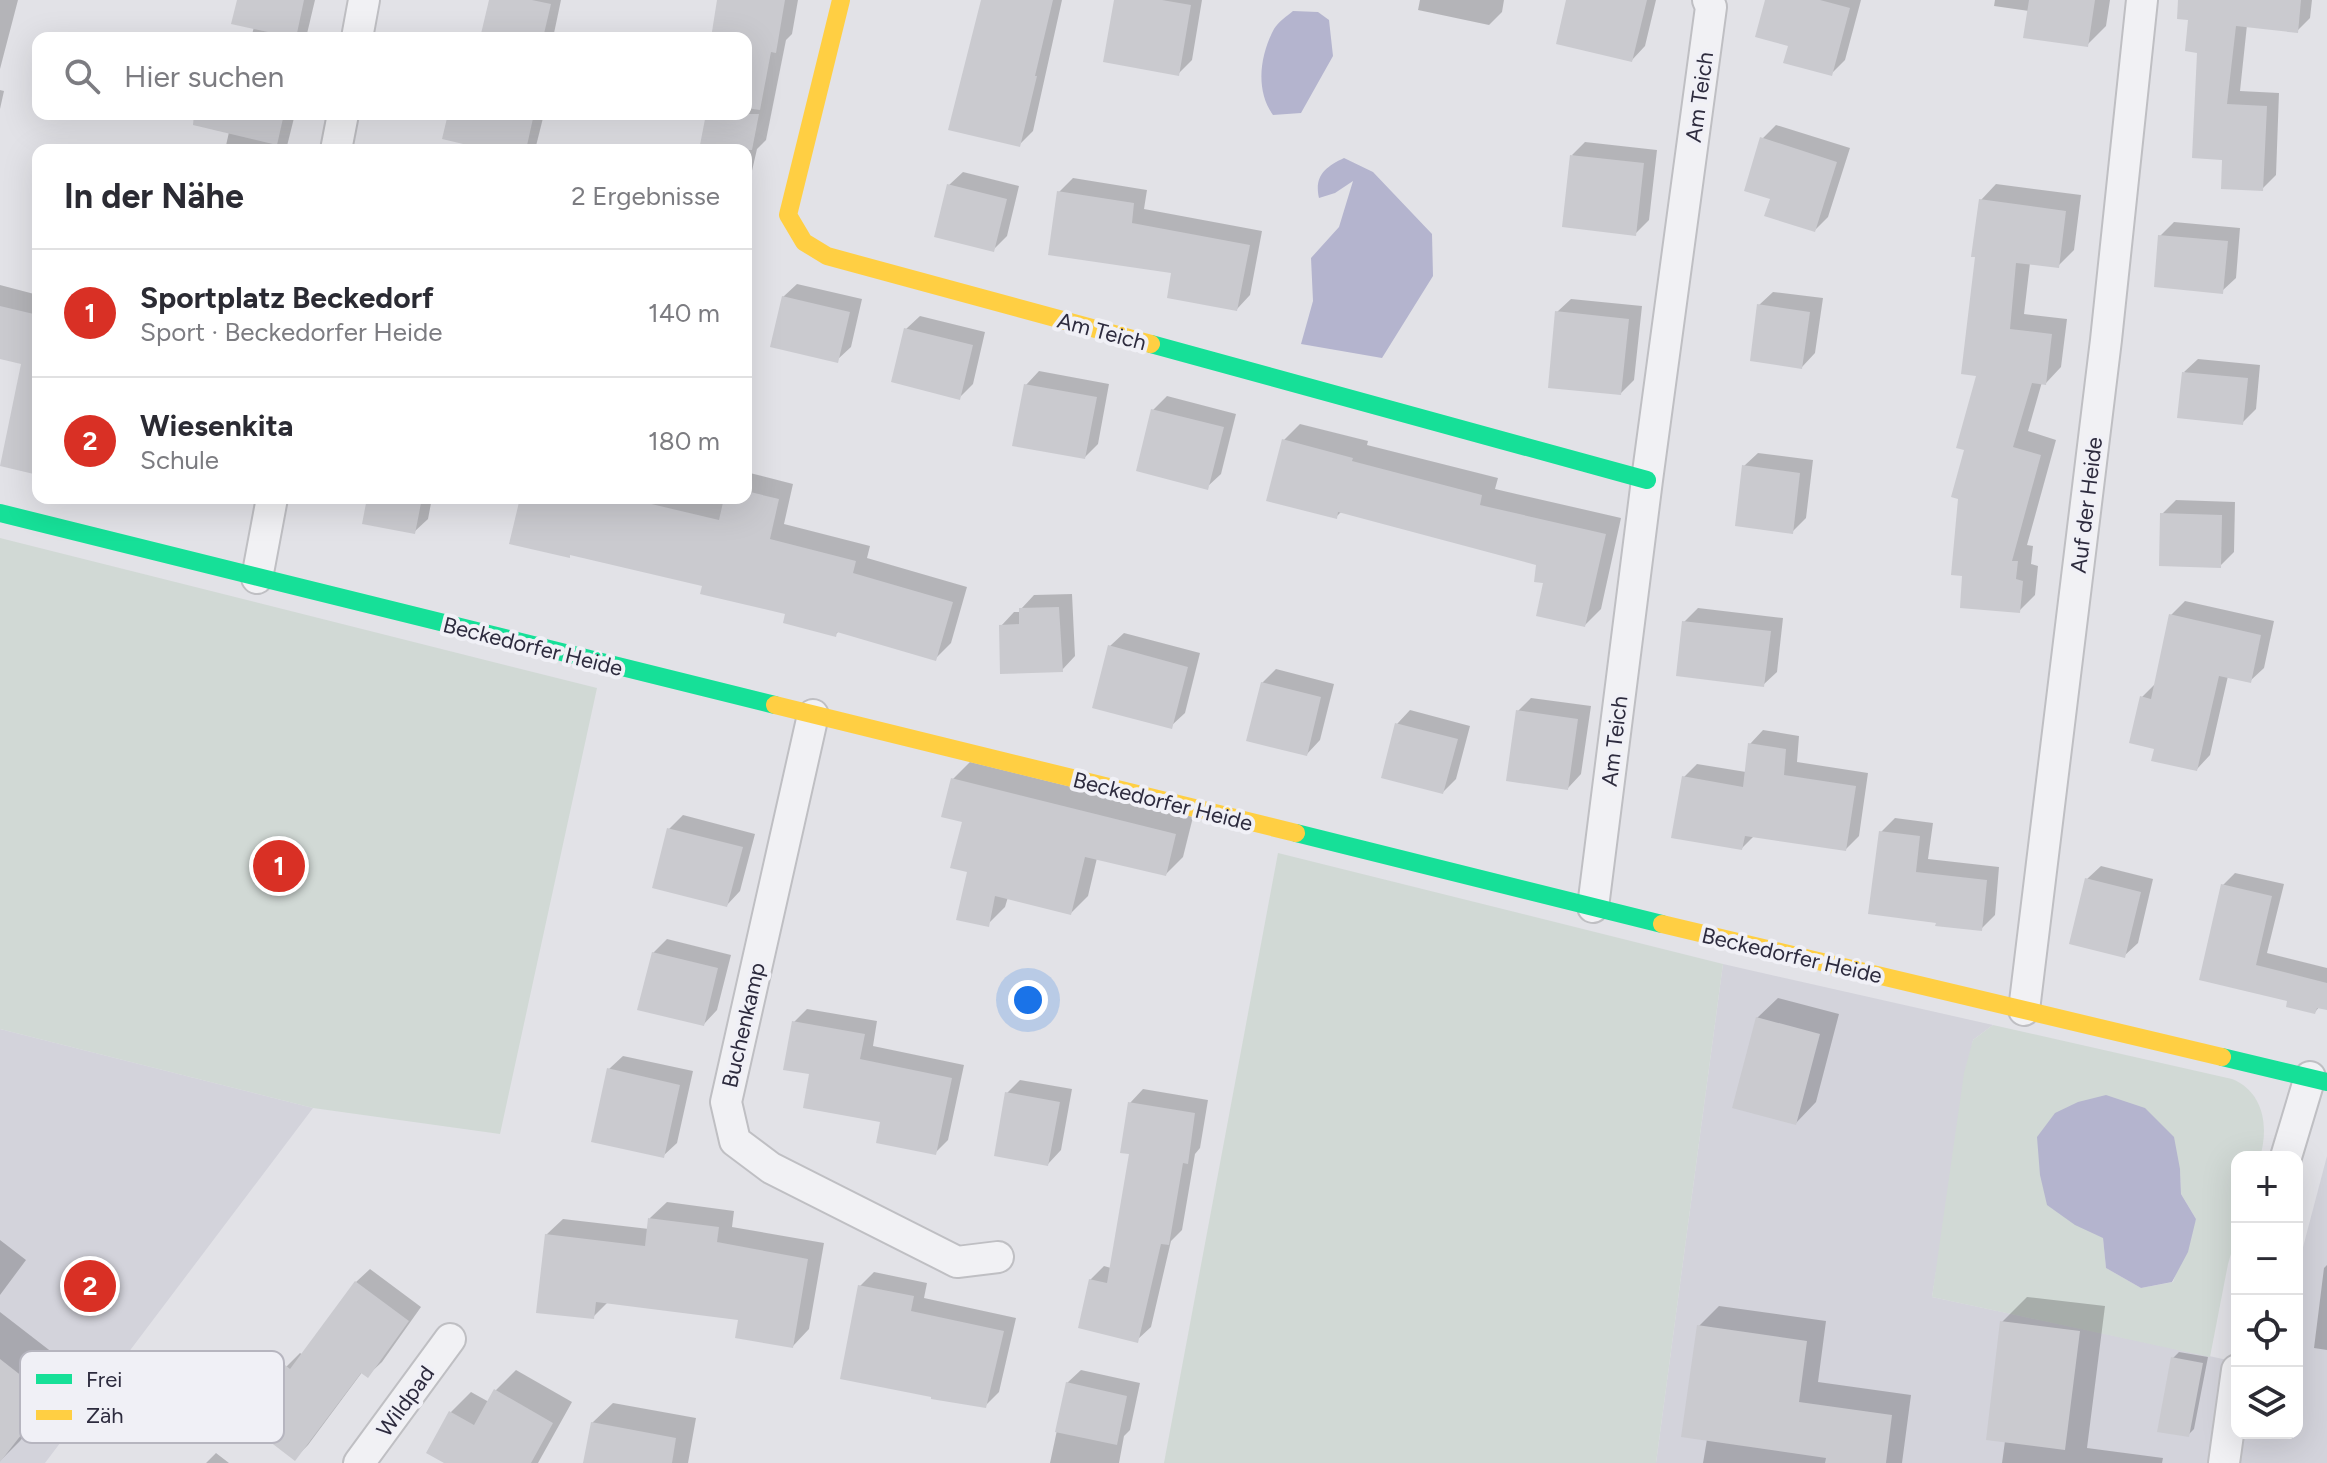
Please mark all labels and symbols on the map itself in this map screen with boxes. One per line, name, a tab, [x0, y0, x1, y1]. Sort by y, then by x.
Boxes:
street label: Am Teich	[1680, 50, 1719, 144]
street label: Am Teich	[1054, 307, 1149, 356]
street label: Auf der Heide	[2065, 435, 2108, 575]
street label: Beckedorfer Heide	[440, 611, 626, 682]
street label: Am Teich	[1596, 694, 1633, 788]
street label: Beckedorfer Heide	[1070, 766, 1256, 837]
pin: 1	[253, 836, 305, 896]
street label: Beckedorfer Heide	[1699, 922, 1885, 989]
street label: Buchenkamp	[716, 960, 771, 1090]
your location	[1008, 980, 1048, 1020]
pin: 2	[64, 1256, 116, 1316]
legend	[20, 1351, 284, 1443]
street label: Wildpad	[371, 1361, 440, 1442]
text: Frei	[86, 1366, 122, 1393]
text: Zäh	[86, 1402, 124, 1429]

